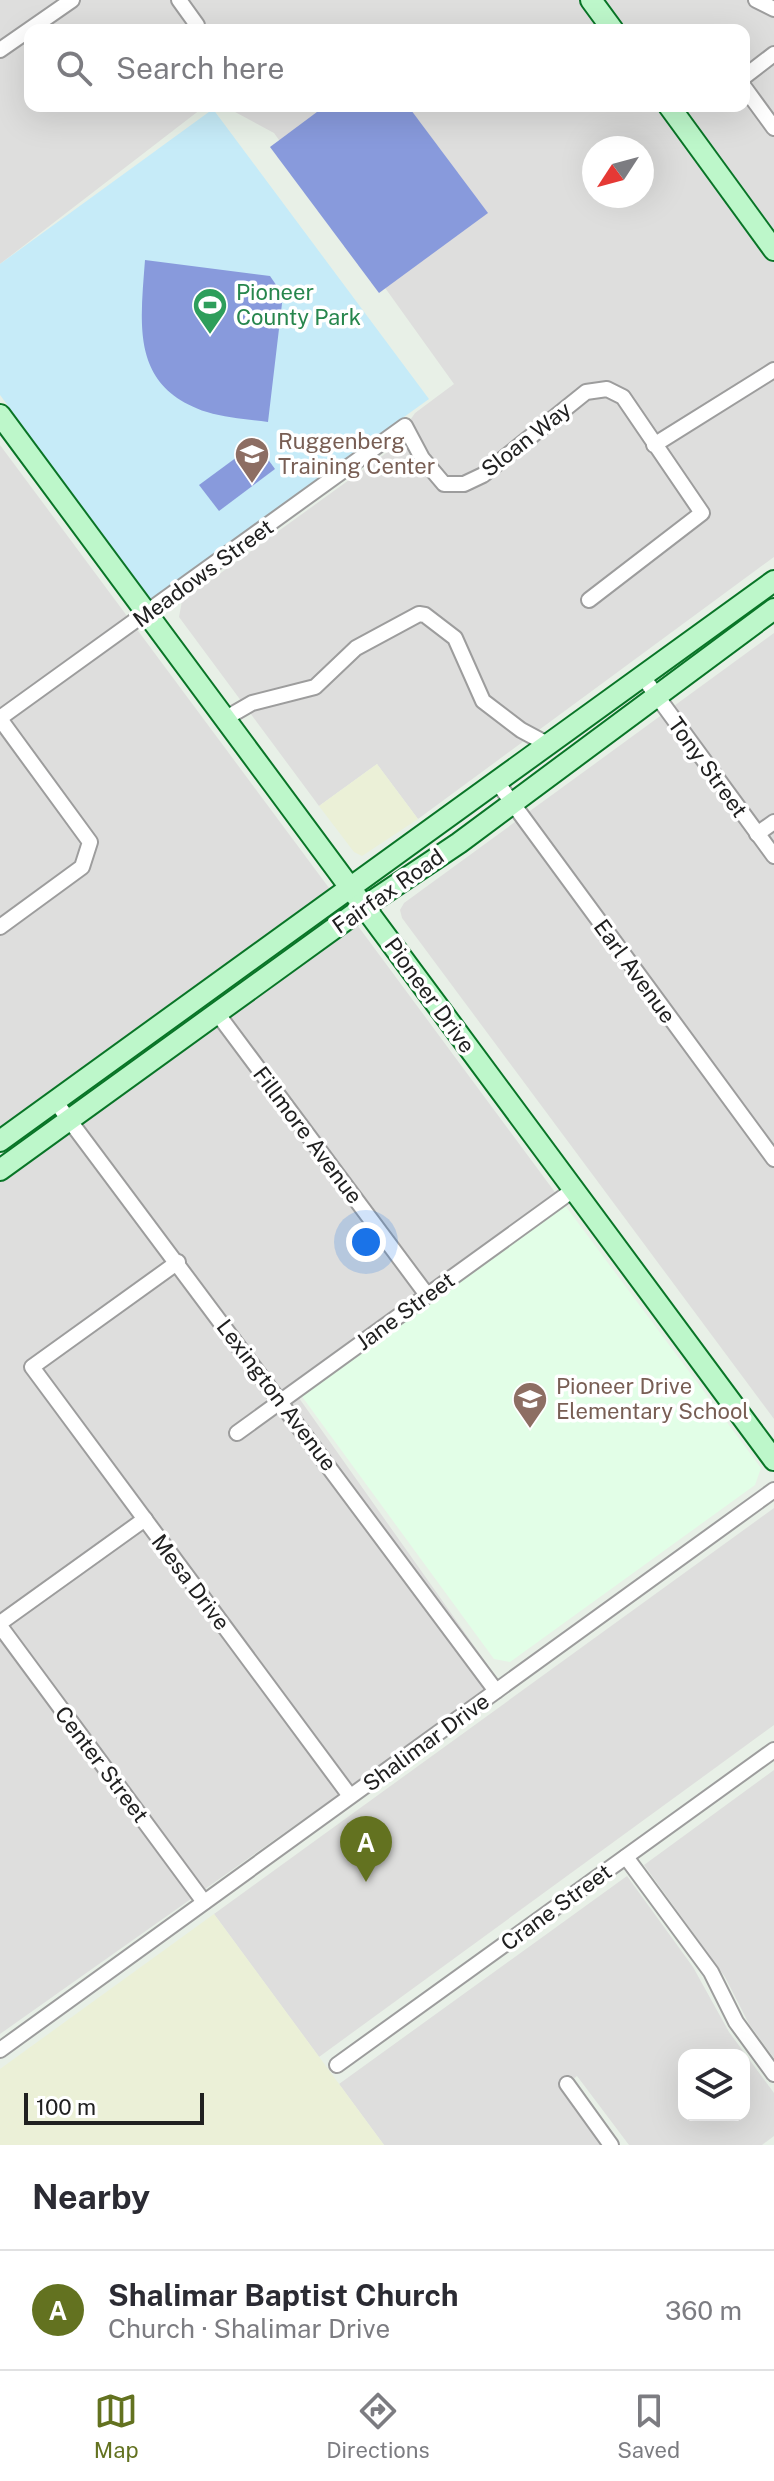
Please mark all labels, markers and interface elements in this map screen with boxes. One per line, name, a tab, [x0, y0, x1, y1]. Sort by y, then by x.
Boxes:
search box	[24, 24, 750, 112]
icon: search	[52, 46, 96, 90]
text: Search here	[116, 50, 284, 86]
north arrow	[582, 136, 654, 208]
place label: Pioneer County Park	[236, 279, 361, 330]
sports icon: Pioneer County Park	[191, 286, 229, 336]
street label: Sloan Way	[476, 396, 576, 482]
place label: Ruggenberg Training Center	[278, 428, 435, 479]
school or university icon: Ruggenberg Training Center	[233, 435, 271, 485]
street label: Meadows Street	[128, 513, 278, 633]
street label: Tony Street	[663, 712, 753, 822]
street label: Fairfax Road	[327, 843, 449, 939]
street label: Earl Avenue	[589, 914, 681, 1028]
street label: Pioneer Drive	[379, 932, 481, 1058]
street label: Fillmore Avenue	[248, 1061, 368, 1209]
your location	[346, 1222, 386, 1262]
street label: Jane Street	[351, 1267, 459, 1355]
street label: Lexington Avenue	[212, 1314, 342, 1476]
place label: Pioneer Drive Elementary School	[556, 1373, 749, 1424]
school or university icon: Pioneer Drive Elementary School	[511, 1380, 549, 1430]
street label: Mesa Drive	[147, 1529, 235, 1635]
street label: Shalimar Drive	[358, 1688, 494, 1796]
street label: Center Street	[50, 1701, 154, 1827]
pin: A	[340, 1816, 392, 1882]
street label: Crane Street	[496, 1858, 616, 1956]
map controls	[678, 2049, 750, 2121]
button: layers	[678, 2049, 750, 2121]
scale bar	[24, 2089, 204, 2125]
text: 100 m	[36, 2094, 96, 2120]
text: Nearby	[32, 2177, 150, 2217]
text: Shalimar Baptist Church	[108, 2277, 459, 2313]
text: A	[49, 2295, 67, 2326]
text: 360 m	[665, 2295, 742, 2326]
text: Church · Shalimar Drive	[108, 2313, 390, 2344]
tab: Map	[94, 2389, 139, 2463]
tab: Directions	[326, 2389, 430, 2463]
tab: Saved	[617, 2389, 680, 2463]

